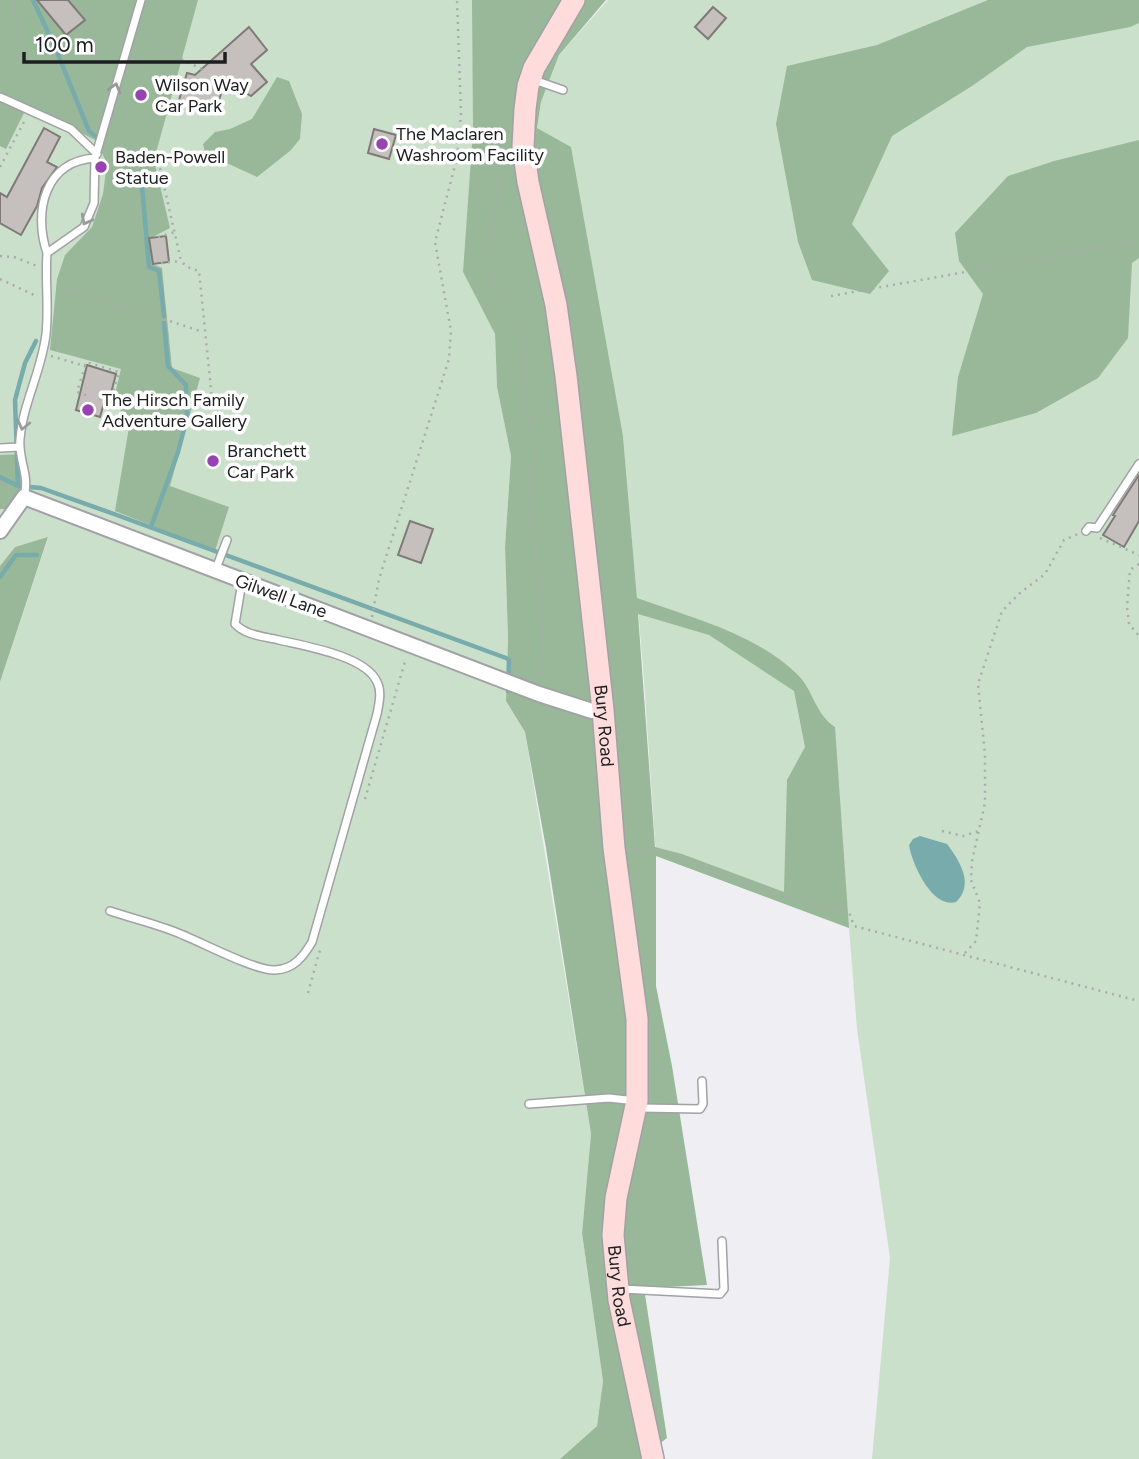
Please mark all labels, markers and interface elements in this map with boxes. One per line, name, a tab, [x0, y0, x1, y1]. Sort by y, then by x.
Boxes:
scale bar	[24, 21, 226, 65]
text: 100 m	[35, 32, 94, 57]
place label: Wilson Way Car Park	[155, 74, 249, 117]
one-way arrow	[107, 83, 122, 95]
marker: Wilson Way Car Park	[133, 87, 149, 103]
place label: The Maclaren Washroom Facility	[396, 123, 545, 166]
marker: The Maclaren Washroom Facility	[374, 136, 390, 152]
place label: Baden-Powell Statue	[115, 146, 225, 189]
marker: Baden-Powell Statue	[93, 159, 109, 175]
one-way arrow	[80, 212, 94, 225]
place label: The Hirsch Family Adventure Gallery	[102, 389, 248, 432]
marker: The Hirsch Family Adventure Gallery	[80, 402, 96, 418]
one-way arrow	[16, 419, 31, 431]
place label: Branchett Car Park	[227, 440, 307, 483]
marker: Branchett Car Park	[205, 453, 221, 469]
street label: Gilwell Lane	[232, 569, 330, 623]
street label: Bury Road	[589, 683, 618, 768]
street label: Bury Road	[603, 1244, 635, 1329]

